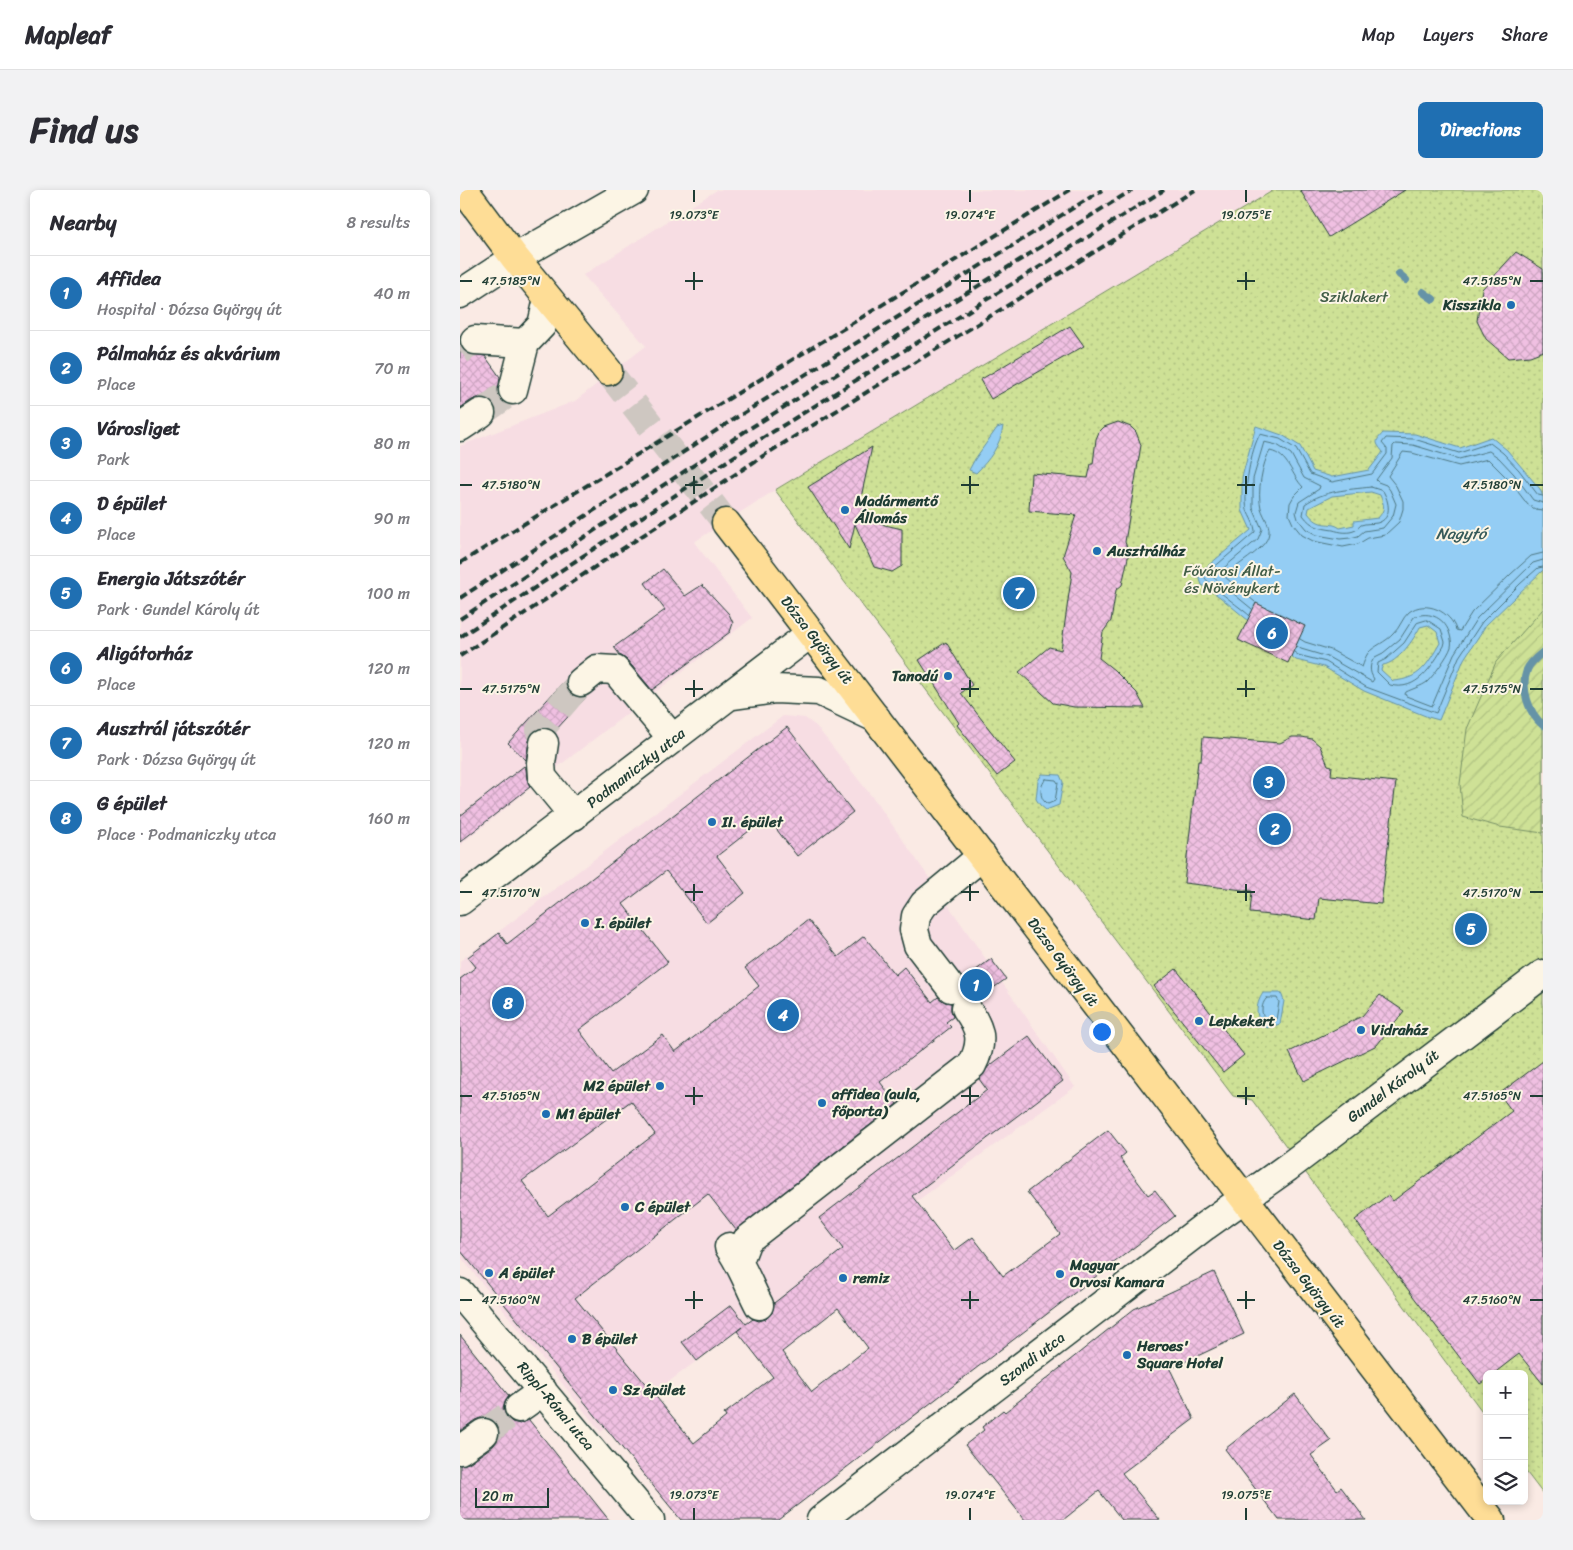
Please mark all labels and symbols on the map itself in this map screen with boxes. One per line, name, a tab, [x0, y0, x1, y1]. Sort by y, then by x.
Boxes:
text: 19.073°E	[670, 204, 720, 226]
text: 19.074°E	[945, 204, 996, 226]
text: 19.075°E	[1221, 204, 1272, 226]
text: 47.5185°N	[482, 270, 541, 292]
text: 47.5185°N	[1463, 270, 1522, 292]
park label: Sziklakert	[1320, 284, 1389, 310]
place label: Kisszikla	[1442, 292, 1501, 318]
marker: Kisszikla	[1505, 299, 1517, 311]
text: 47.5180°N	[482, 474, 541, 496]
text: 47.5180°N	[1463, 474, 1522, 496]
place label: Madármentő Állomás	[854, 488, 939, 531]
marker: Madármentő Állomás	[839, 504, 851, 516]
water label: Nagytó	[1436, 519, 1489, 548]
place label: Ausztrálház	[1106, 538, 1186, 564]
marker: Ausztrálház	[1091, 545, 1103, 557]
park label: Fővárosi Állat- és Növénykert	[1183, 558, 1281, 601]
pin: 7	[1003, 574, 1035, 612]
street label: Dózsa György út	[774, 590, 860, 690]
pin: 6	[1256, 614, 1288, 652]
place label: Tanodú	[892, 663, 939, 689]
marker: Tanodú	[942, 670, 954, 682]
text: 47.5175°N	[482, 678, 541, 700]
text: 47.5175°N	[1463, 678, 1522, 700]
street label: Podmaniczky utca	[581, 721, 692, 815]
pin: 3	[1253, 763, 1285, 801]
place label: II. épület	[721, 809, 784, 835]
pin: 2	[1259, 810, 1291, 848]
marker: II. épület	[706, 816, 718, 828]
text: 47.5170°N	[482, 882, 541, 904]
text: 47.5170°N	[1463, 882, 1522, 904]
place label: I. épület	[594, 910, 652, 936]
pin: 5	[1455, 910, 1487, 948]
street label: Dózsa György út	[1021, 912, 1106, 1013]
marker: I. épület	[579, 917, 591, 929]
pin: 1	[960, 966, 992, 1004]
pin: 8	[492, 984, 524, 1022]
pin: 4	[767, 996, 799, 1034]
place label: Lepkekert	[1209, 1008, 1276, 1034]
marker: Lepkekert	[1193, 1015, 1205, 1027]
place label: Vidraház	[1371, 1017, 1429, 1043]
your location	[1089, 1019, 1115, 1045]
marker: Vidraház	[1355, 1024, 1367, 1036]
street label: Gundel Károly út	[1341, 1042, 1445, 1129]
place label: M2 épület	[583, 1073, 651, 1099]
marker: M2 épület	[654, 1080, 666, 1092]
place label: affidea (aula, főporta)	[831, 1081, 921, 1124]
text: 47.5165°N	[482, 1085, 541, 1107]
text: 47.5165°N	[1463, 1085, 1522, 1107]
marker: affidea (aula, főporta)	[816, 1097, 828, 1109]
place label: M1 épület	[555, 1101, 621, 1127]
marker: M1 épület	[540, 1108, 552, 1120]
place label: C épület	[634, 1194, 691, 1220]
marker: C épület	[619, 1201, 631, 1213]
street label: Dózsa György út	[1266, 1234, 1352, 1334]
place label: Magyar Orvosi Kamara	[1069, 1252, 1165, 1295]
place label: A épület	[498, 1260, 555, 1286]
place label: remiz	[852, 1265, 891, 1291]
marker: A épület	[483, 1267, 495, 1279]
marker: Magyar Orvosi Kamara	[1054, 1268, 1066, 1280]
marker: remiz	[837, 1272, 849, 1284]
text: 47.5160°N	[482, 1289, 541, 1311]
text: 47.5160°N	[1463, 1289, 1522, 1311]
street label: Szondi utca	[993, 1325, 1071, 1393]
place label: B épület	[582, 1326, 638, 1352]
marker: B épület	[566, 1333, 578, 1345]
place label: Heroes' Square Hotel	[1136, 1333, 1224, 1376]
marker: Heroes' Square Hotel	[1121, 1349, 1133, 1361]
street label: Rippl-Rónai utca	[511, 1355, 602, 1457]
place label: Sz épület	[622, 1377, 686, 1403]
marker: Sz épület	[607, 1384, 619, 1396]
text: 19.073°E	[670, 1484, 720, 1506]
text: 19.074°E	[945, 1484, 996, 1506]
text: 19.075°E	[1221, 1484, 1272, 1506]
scale bar	[475, 1485, 549, 1508]

